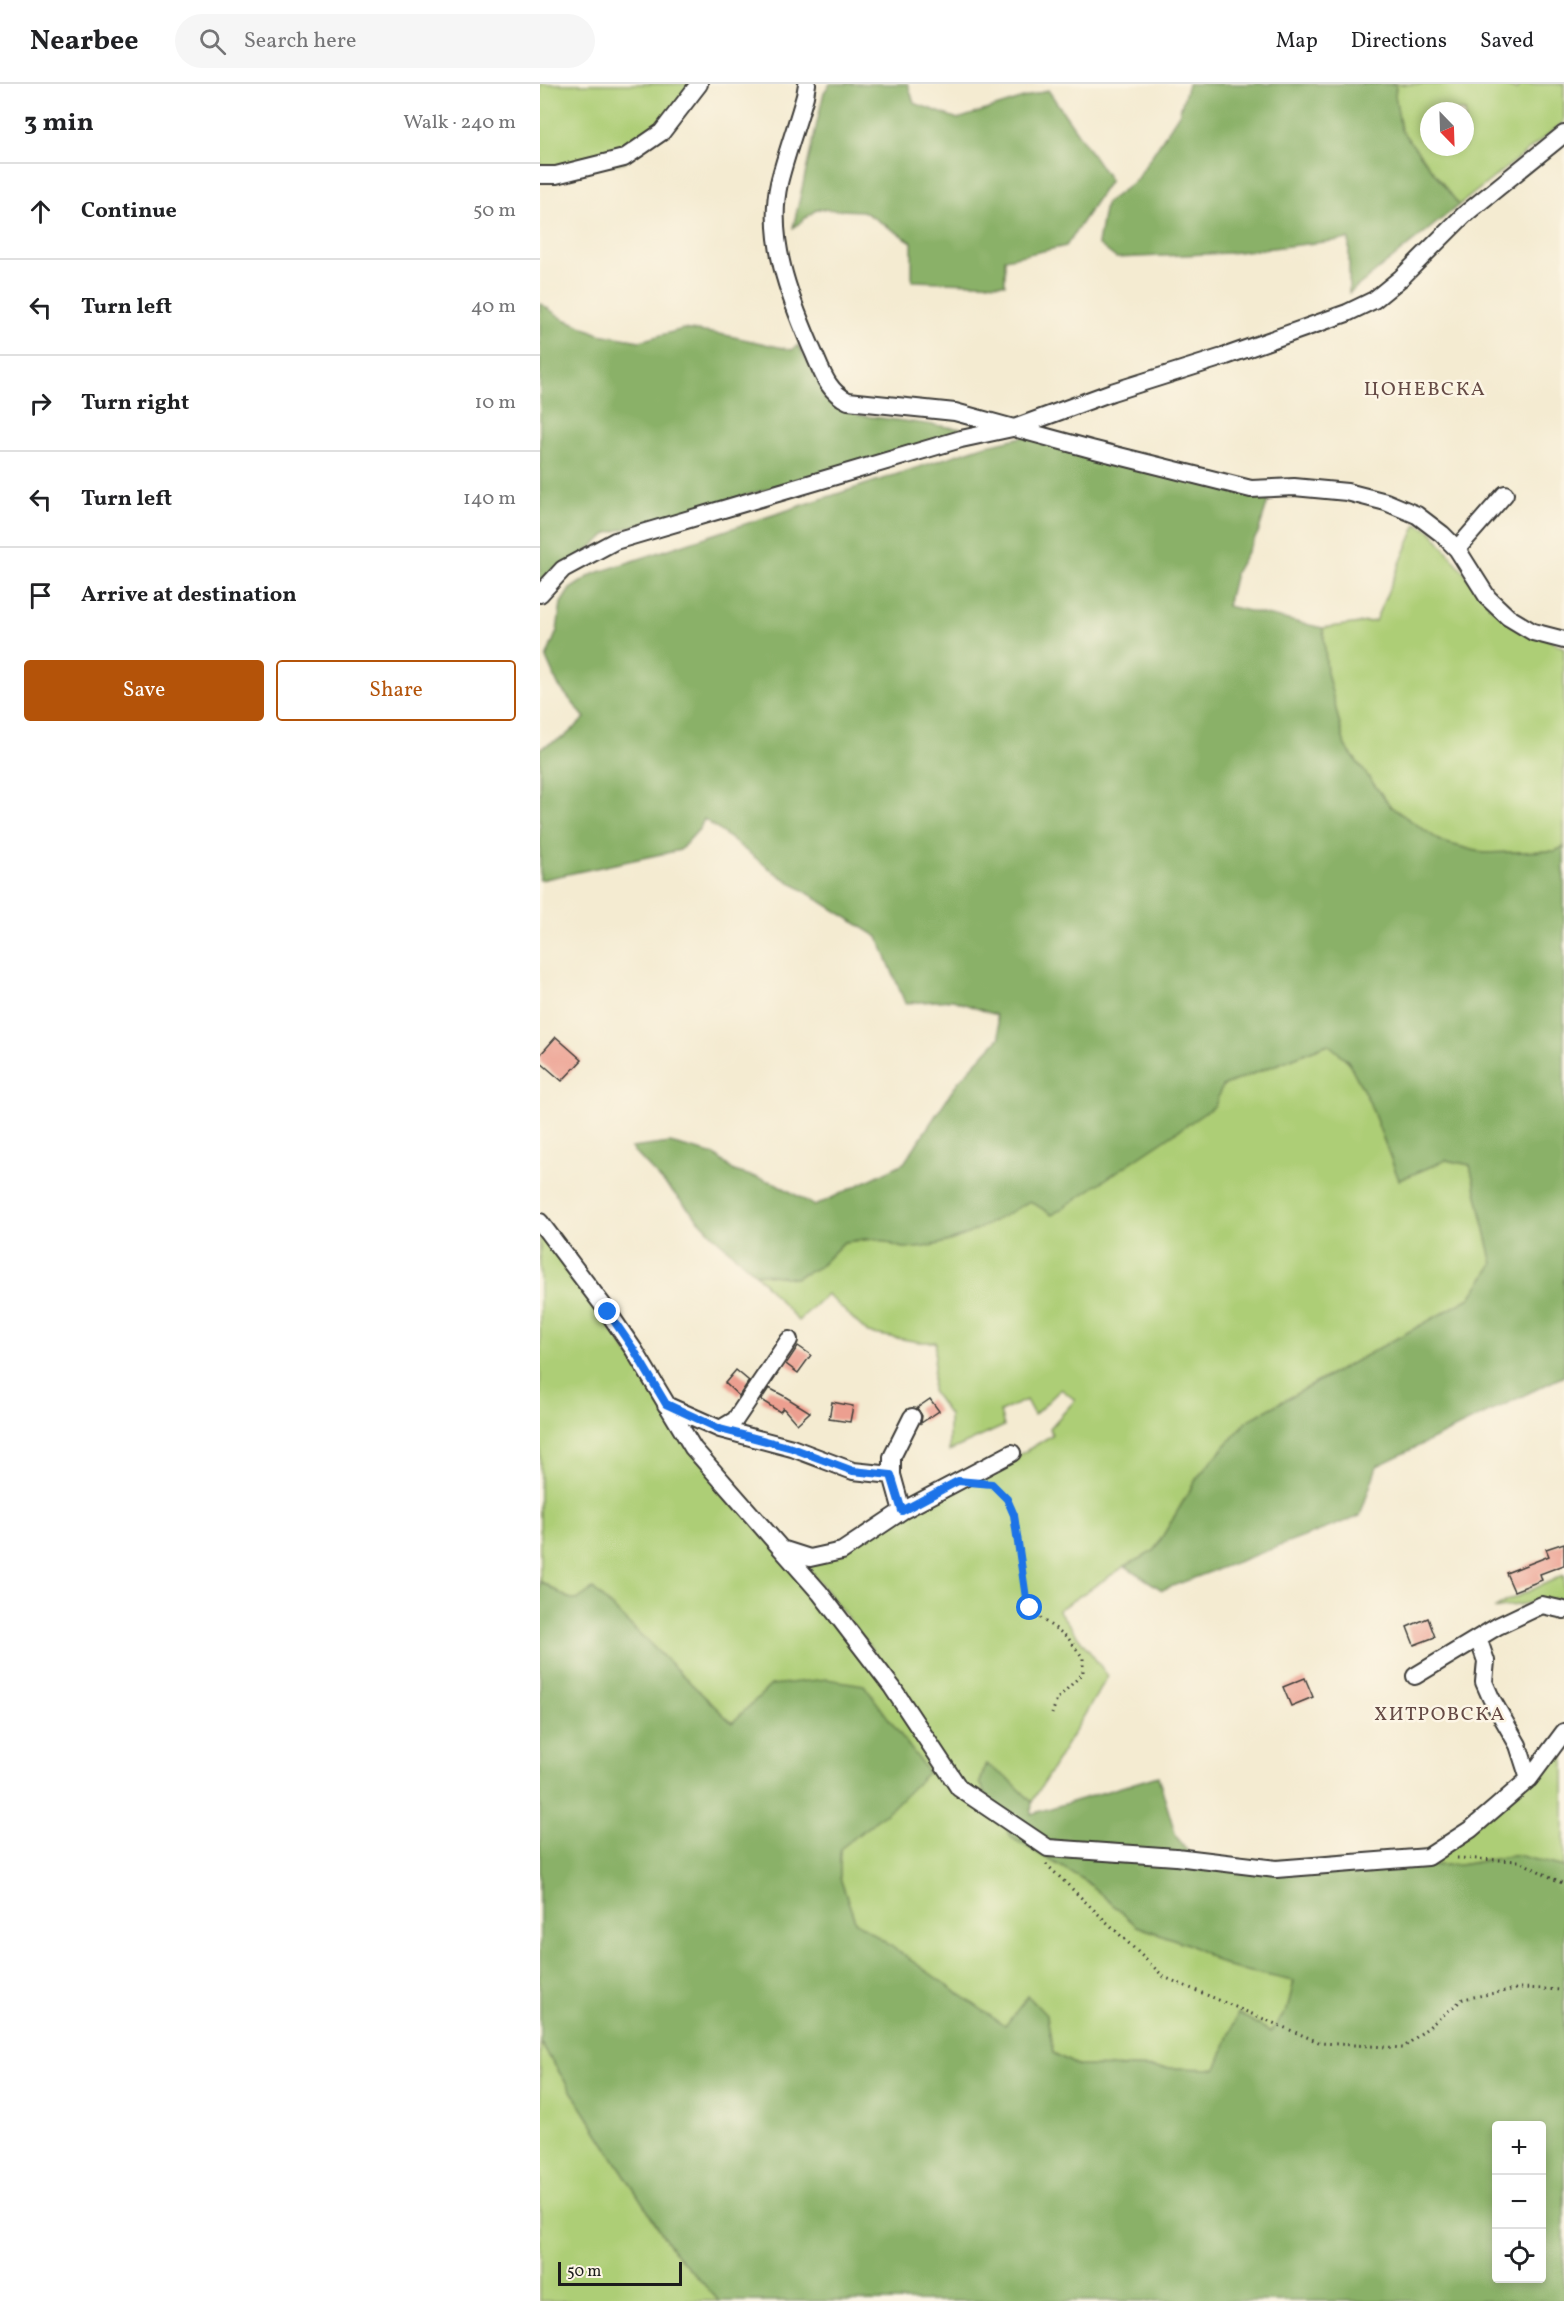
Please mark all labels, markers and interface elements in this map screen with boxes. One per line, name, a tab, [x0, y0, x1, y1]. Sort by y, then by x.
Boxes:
search box	[175, 14, 595, 68]
text: Nearbee	[30, 22, 139, 61]
icon: search	[196, 25, 229, 58]
text: Search here	[244, 26, 356, 57]
text: Map	[1276, 27, 1318, 56]
text: Directions	[1351, 27, 1447, 56]
text: Saved	[1480, 27, 1534, 56]
north arrow	[1420, 102, 1474, 156]
text: 3 min	[24, 105, 94, 141]
text: Walk · 240 m	[403, 109, 516, 137]
icon: ahead	[24, 195, 57, 228]
text: Continue	[81, 196, 177, 227]
text: 50 m	[473, 197, 516, 225]
icon: left	[24, 291, 57, 324]
text: Turn left	[81, 292, 172, 323]
text: 40 m	[471, 293, 516, 321]
district label: ЦОНЕВСКА	[1364, 376, 1486, 404]
icon: right	[24, 387, 57, 420]
text: Turn right	[81, 388, 189, 419]
text: 10 m	[475, 389, 516, 417]
icon: left	[24, 483, 57, 516]
text: Turn left	[81, 484, 172, 515]
text: 140 m	[463, 485, 516, 513]
icon: arrive	[24, 579, 57, 612]
text: Arrive at destination	[81, 580, 297, 611]
button: Save	[24, 660, 264, 721]
button: Share	[276, 660, 516, 721]
route end	[594, 1298, 620, 1324]
route start	[1016, 1594, 1042, 1620]
district label: ХИТРОВСКА	[1374, 1701, 1506, 1729]
map controls	[1492, 2121, 1546, 2283]
button: +	[1492, 2121, 1546, 2175]
button: −	[1492, 2175, 1546, 2229]
button: locate	[1492, 2229, 1546, 2283]
scale bar	[558, 2259, 682, 2286]
text: 50 m	[567, 2261, 601, 2283]

